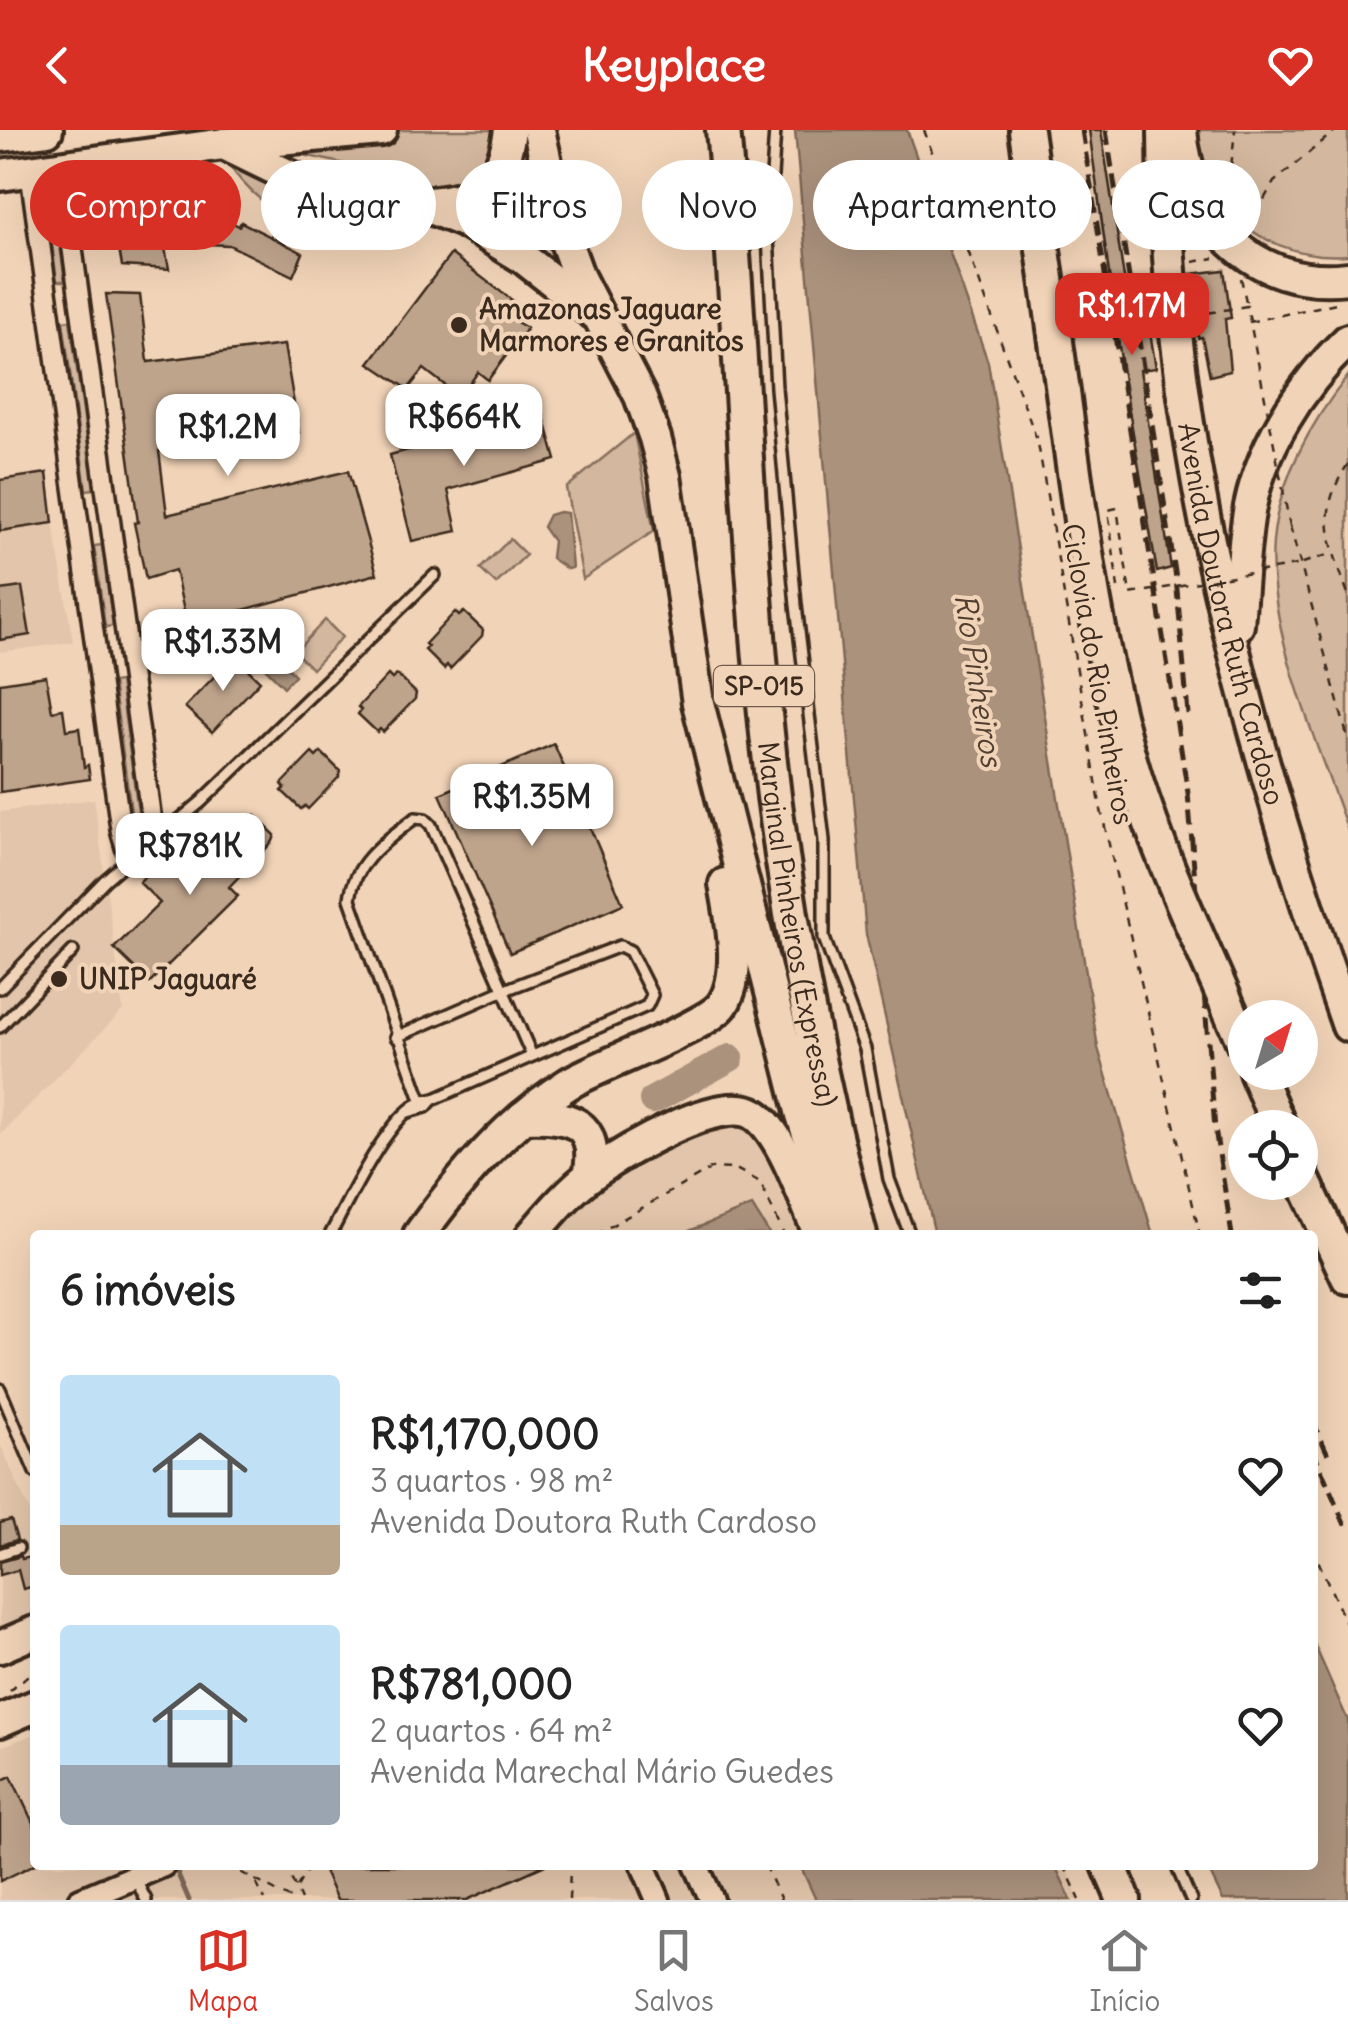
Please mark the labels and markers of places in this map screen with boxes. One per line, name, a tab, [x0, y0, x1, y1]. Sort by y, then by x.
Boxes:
pin: R$1.17M	[1040, 273, 1224, 358]
place label: Amazonas Jaguare Marmores e Granitos	[479, 291, 744, 359]
marker: Amazonas Jaguare Marmores e Granitos	[448, 314, 470, 336]
pin: R$664K	[383, 384, 545, 469]
pin: R$1.2M	[147, 394, 309, 479]
pin: R$1.33M	[131, 609, 315, 694]
pin: R$1.35M	[440, 764, 624, 849]
pin: R$781K	[109, 813, 271, 898]
place label: UNIP Jaguaré	[79, 961, 257, 997]
marker: UNIP Jaguaré	[48, 968, 70, 990]

